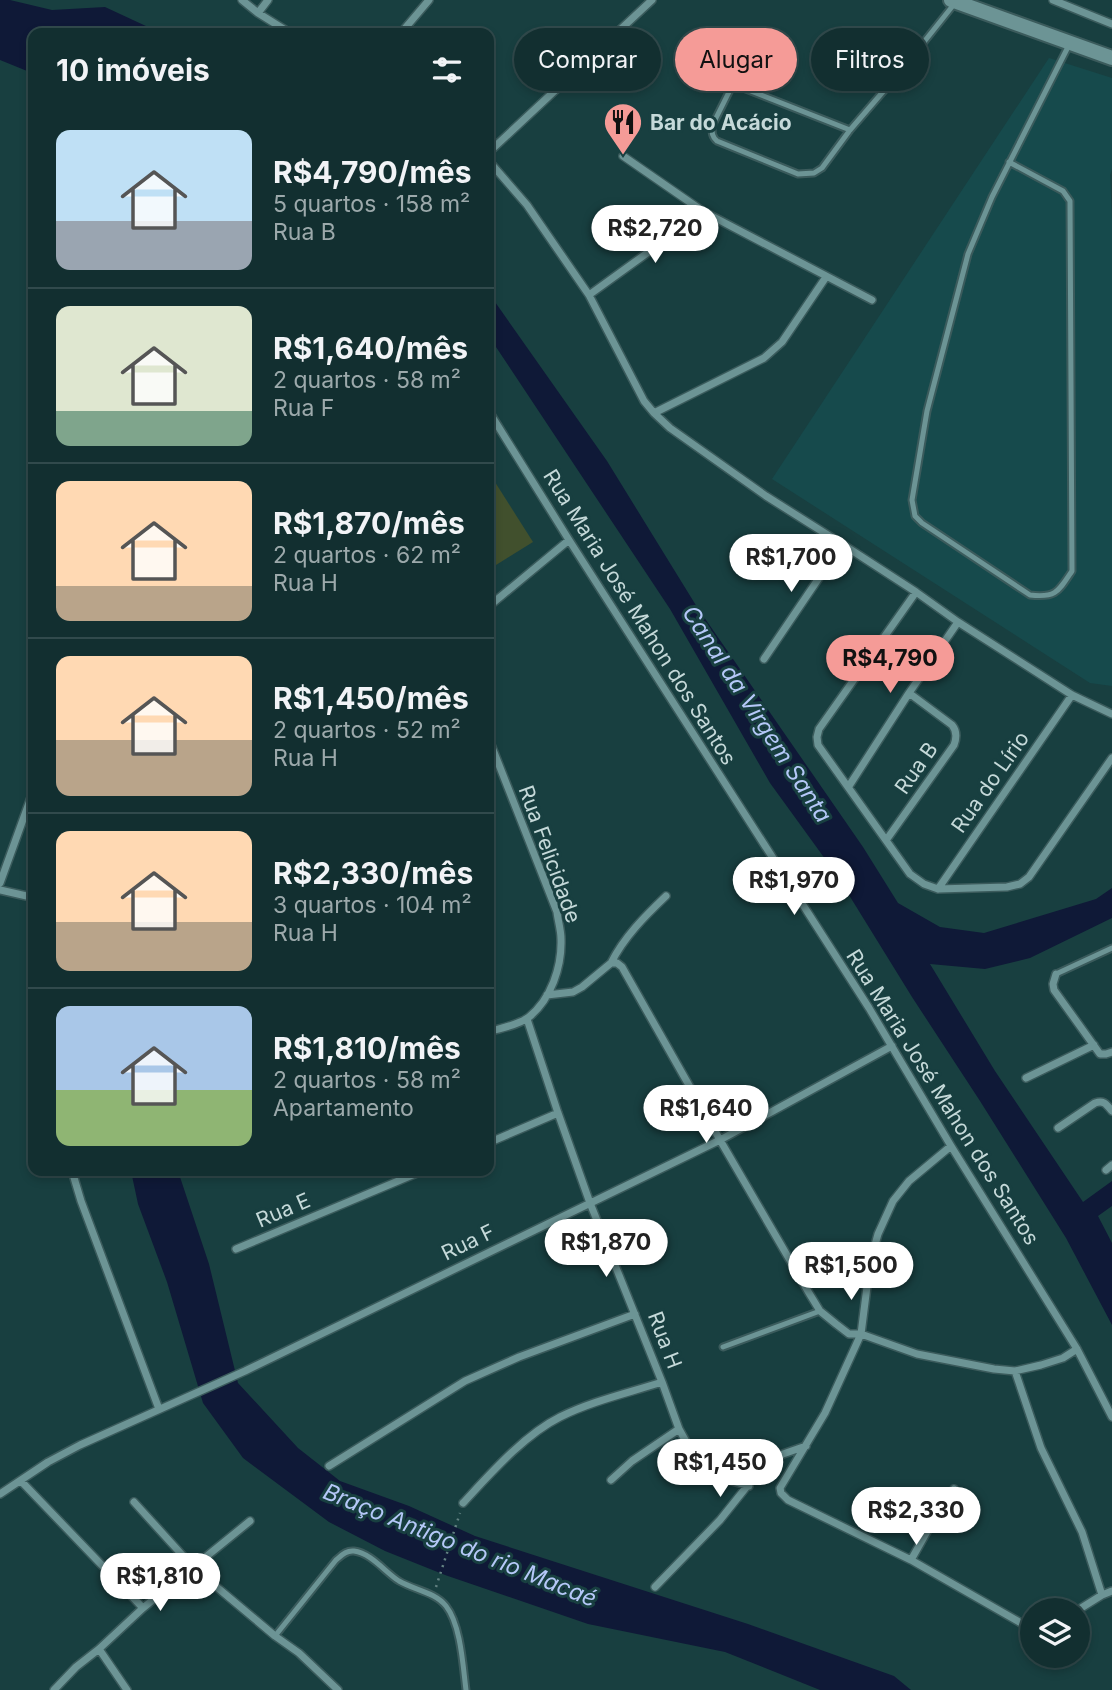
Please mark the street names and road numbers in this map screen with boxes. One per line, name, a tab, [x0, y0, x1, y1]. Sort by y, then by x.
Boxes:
street label: Rua Maria José Mahon dos Santos	[538, 465, 742, 769]
street label: Rua do Lírio	[946, 727, 1034, 837]
street label: Rua B	[889, 737, 943, 799]
street label: Rua Felicidade	[514, 782, 586, 926]
street label: Rua Maria José Mahon dos Santos	[841, 945, 1045, 1249]
street label: Rua E	[252, 1188, 314, 1232]
street label: Rua F	[437, 1218, 499, 1266]
street label: Rua H	[643, 1308, 687, 1372]

